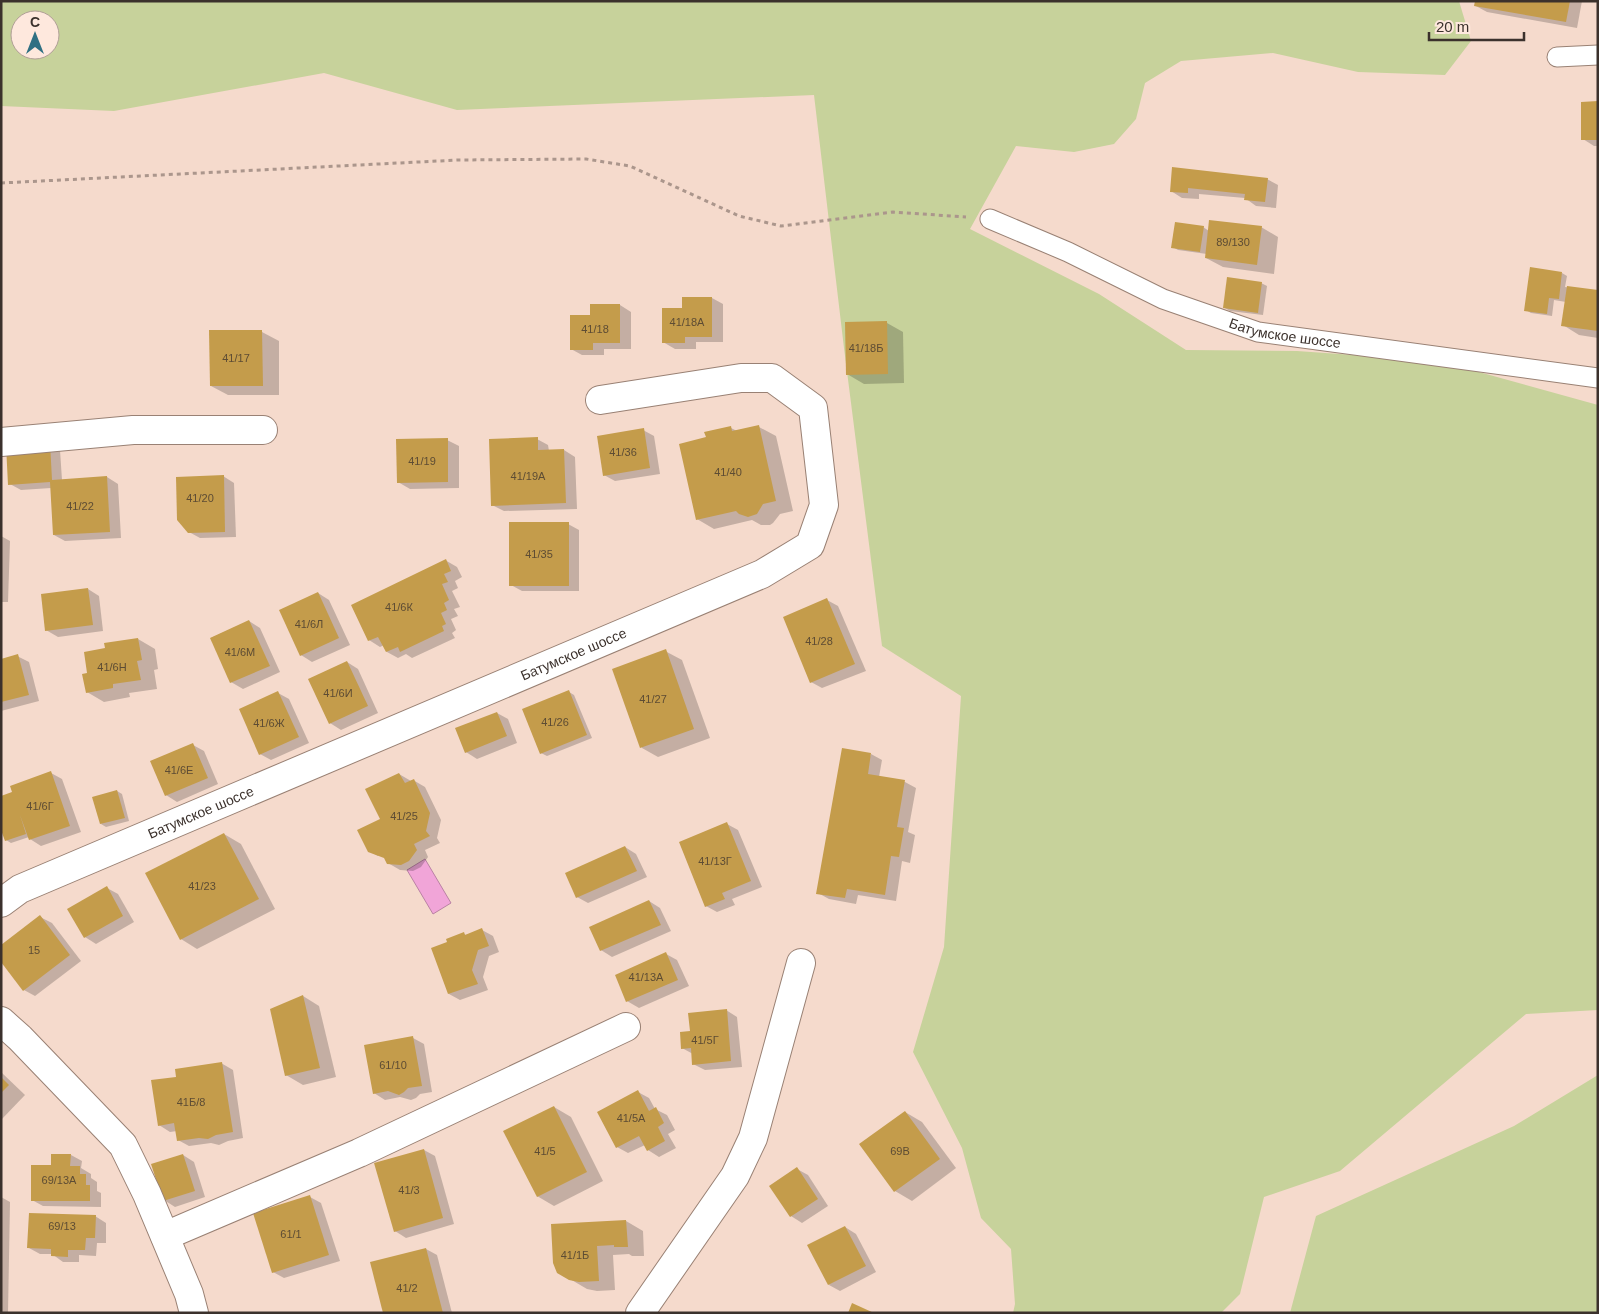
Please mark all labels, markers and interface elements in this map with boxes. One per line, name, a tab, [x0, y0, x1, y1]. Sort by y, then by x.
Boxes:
north arrow	[10, 10, 60, 60]
scale bar	[1429, 10, 1524, 42]
text: С	[30, 14, 40, 30]
text: 20 m	[1436, 18, 1469, 35]
house number: 89/130	[1216, 236, 1250, 248]
street label: Батумское шоссе	[1227, 315, 1342, 351]
house number: 41/18А	[670, 316, 705, 328]
house number: 41/18	[581, 323, 609, 335]
house number: 41/18Б	[849, 342, 883, 354]
house number: 41/17	[222, 352, 250, 364]
house number: 41/36	[609, 446, 637, 458]
house number: 41/19	[408, 455, 436, 467]
house number: 41/40	[714, 466, 742, 478]
house number: 41/19А	[511, 470, 546, 482]
house number: 41/20	[186, 492, 214, 504]
house number: 41/22	[66, 500, 94, 512]
house number: 41/35	[525, 548, 553, 560]
house number: 41/6К	[385, 601, 413, 613]
house number: 41/6Л	[295, 618, 323, 630]
street label: Батумское шоссе	[518, 624, 629, 683]
house number: 41/28	[805, 635, 833, 647]
house number: 41/6М	[225, 646, 255, 658]
house number: 41/6Н	[97, 661, 127, 673]
house number: 41/6И	[323, 687, 353, 699]
house number: 41/27	[639, 693, 667, 705]
house number: 41/26	[541, 716, 569, 728]
house number: 41/6Ж	[253, 717, 285, 729]
house number: 41/6Е	[165, 764, 193, 776]
street label: Батумское шоссе	[145, 783, 256, 842]
house number: 41/6Г	[26, 800, 54, 812]
house number: 41/25	[390, 810, 418, 822]
house number: 41/13Г	[698, 855, 732, 867]
house number: 41/23	[188, 880, 216, 892]
house number: 15	[28, 944, 40, 956]
house number: 41/13А	[629, 971, 664, 983]
house number: 41/5Г	[691, 1034, 719, 1046]
house number: 61/10	[379, 1059, 407, 1071]
house number: 41Б/8	[177, 1096, 205, 1108]
house number: 41/5А	[617, 1112, 646, 1124]
house number: 41/5	[534, 1145, 556, 1157]
house number: 69В	[890, 1145, 910, 1157]
house number: 69/13А	[42, 1174, 77, 1186]
house number: 41/3	[398, 1184, 420, 1196]
house number: 69/13	[48, 1220, 76, 1232]
house number: 61/1	[280, 1228, 302, 1240]
house number: 41/1Б	[561, 1249, 589, 1261]
house number: 41/2	[396, 1282, 418, 1294]

